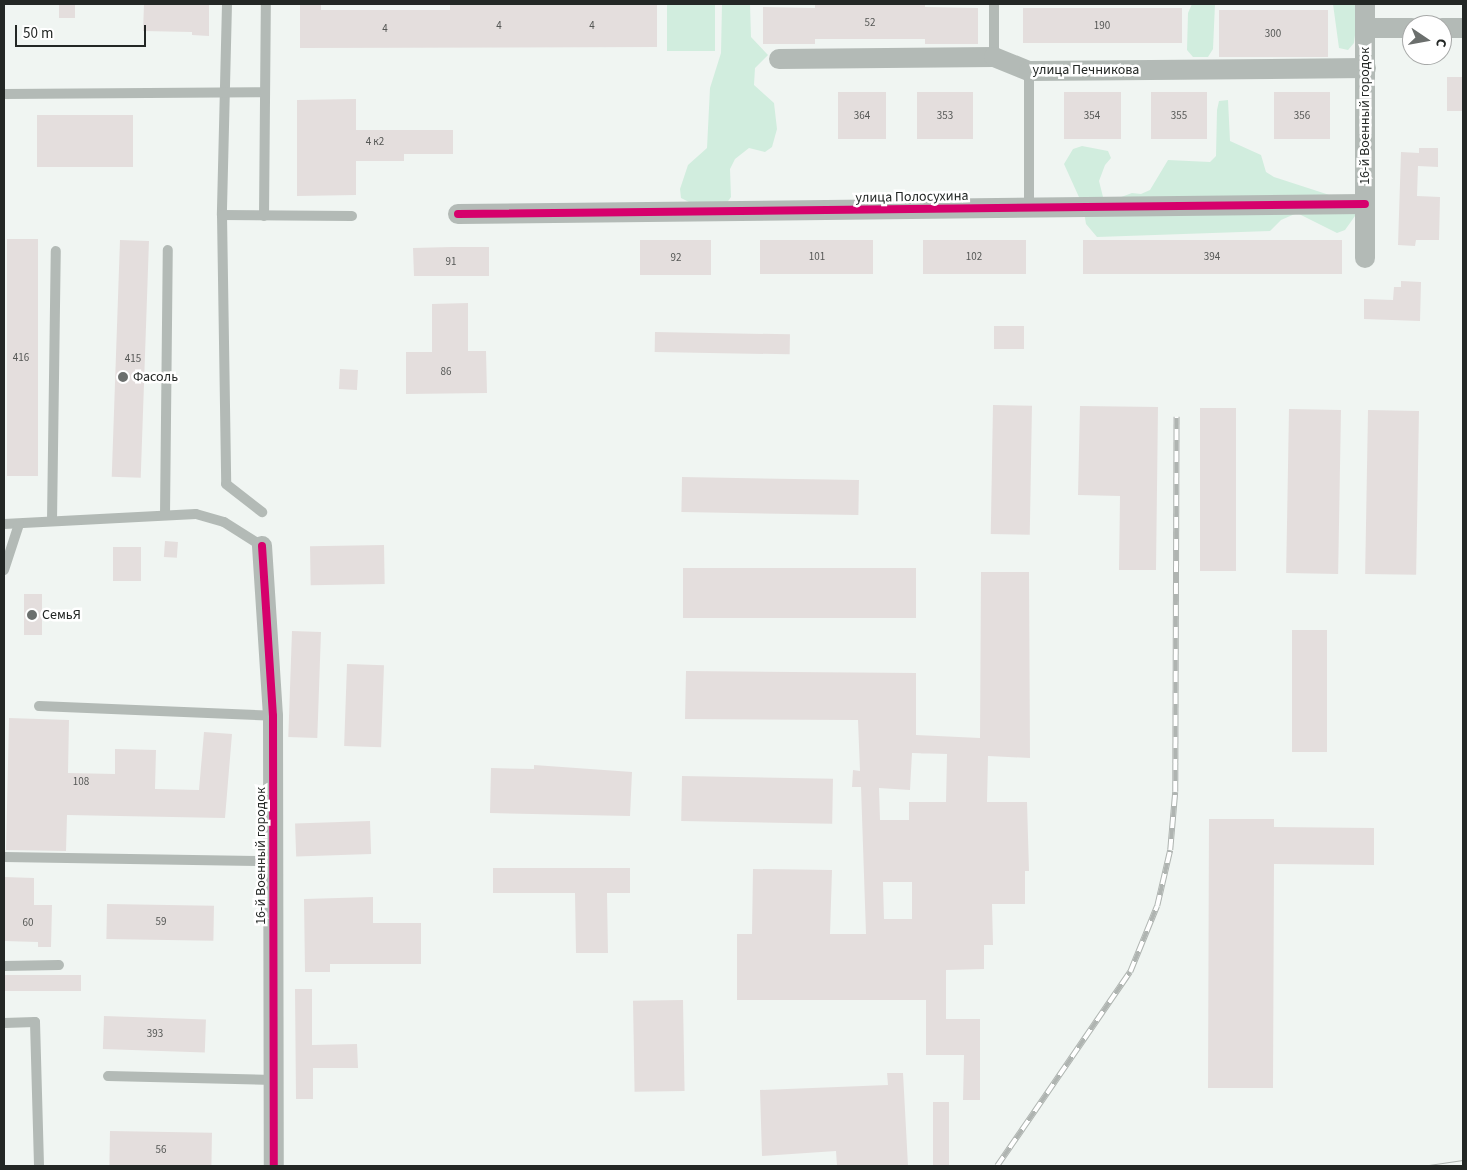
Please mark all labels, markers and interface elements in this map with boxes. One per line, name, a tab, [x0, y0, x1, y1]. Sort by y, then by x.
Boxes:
scale bar	[18, 15, 149, 47]
north arrow	[1402, 15, 1452, 65]
house number: 52	[865, 16, 875, 30]
house number: 4	[496, 19, 502, 33]
house number: 4	[589, 19, 595, 33]
house number: 190	[1094, 19, 1110, 33]
house number: 4	[382, 22, 388, 36]
text: 50 m	[23, 23, 53, 44]
house number: 300	[1265, 27, 1281, 41]
text: С	[1430, 37, 1451, 49]
street label: 16-й Военный городок	[1357, 47, 1373, 185]
street label: улица Печникова	[1033, 62, 1139, 78]
house number: 364	[854, 109, 870, 123]
house number: 353	[937, 109, 953, 123]
house number: 354	[1084, 109, 1100, 123]
house number: 355	[1171, 109, 1187, 123]
house number: 356	[1294, 109, 1310, 123]
house number: 4 к2	[366, 135, 384, 149]
street label: улица Полосухина	[855, 188, 969, 206]
house number: 101	[809, 250, 825, 264]
house number: 102	[966, 250, 982, 264]
house number: 394	[1204, 250, 1220, 264]
house number: 92	[671, 251, 681, 265]
house number: 91	[446, 255, 456, 269]
house number: 416	[13, 351, 29, 365]
house number: 415	[125, 352, 141, 366]
house number: 86	[441, 365, 451, 379]
place label: Фасоль	[133, 369, 178, 385]
marker: Фасоль	[117, 371, 129, 383]
place label: СемьЯ	[42, 607, 81, 623]
marker: СемьЯ	[26, 609, 38, 621]
house number: 108	[73, 775, 89, 789]
street label: 16-й Военный городок	[253, 787, 269, 925]
house number: 59	[156, 915, 166, 929]
house number: 60	[23, 916, 33, 930]
house number: 393	[147, 1027, 163, 1041]
house number: 56	[156, 1143, 166, 1157]

